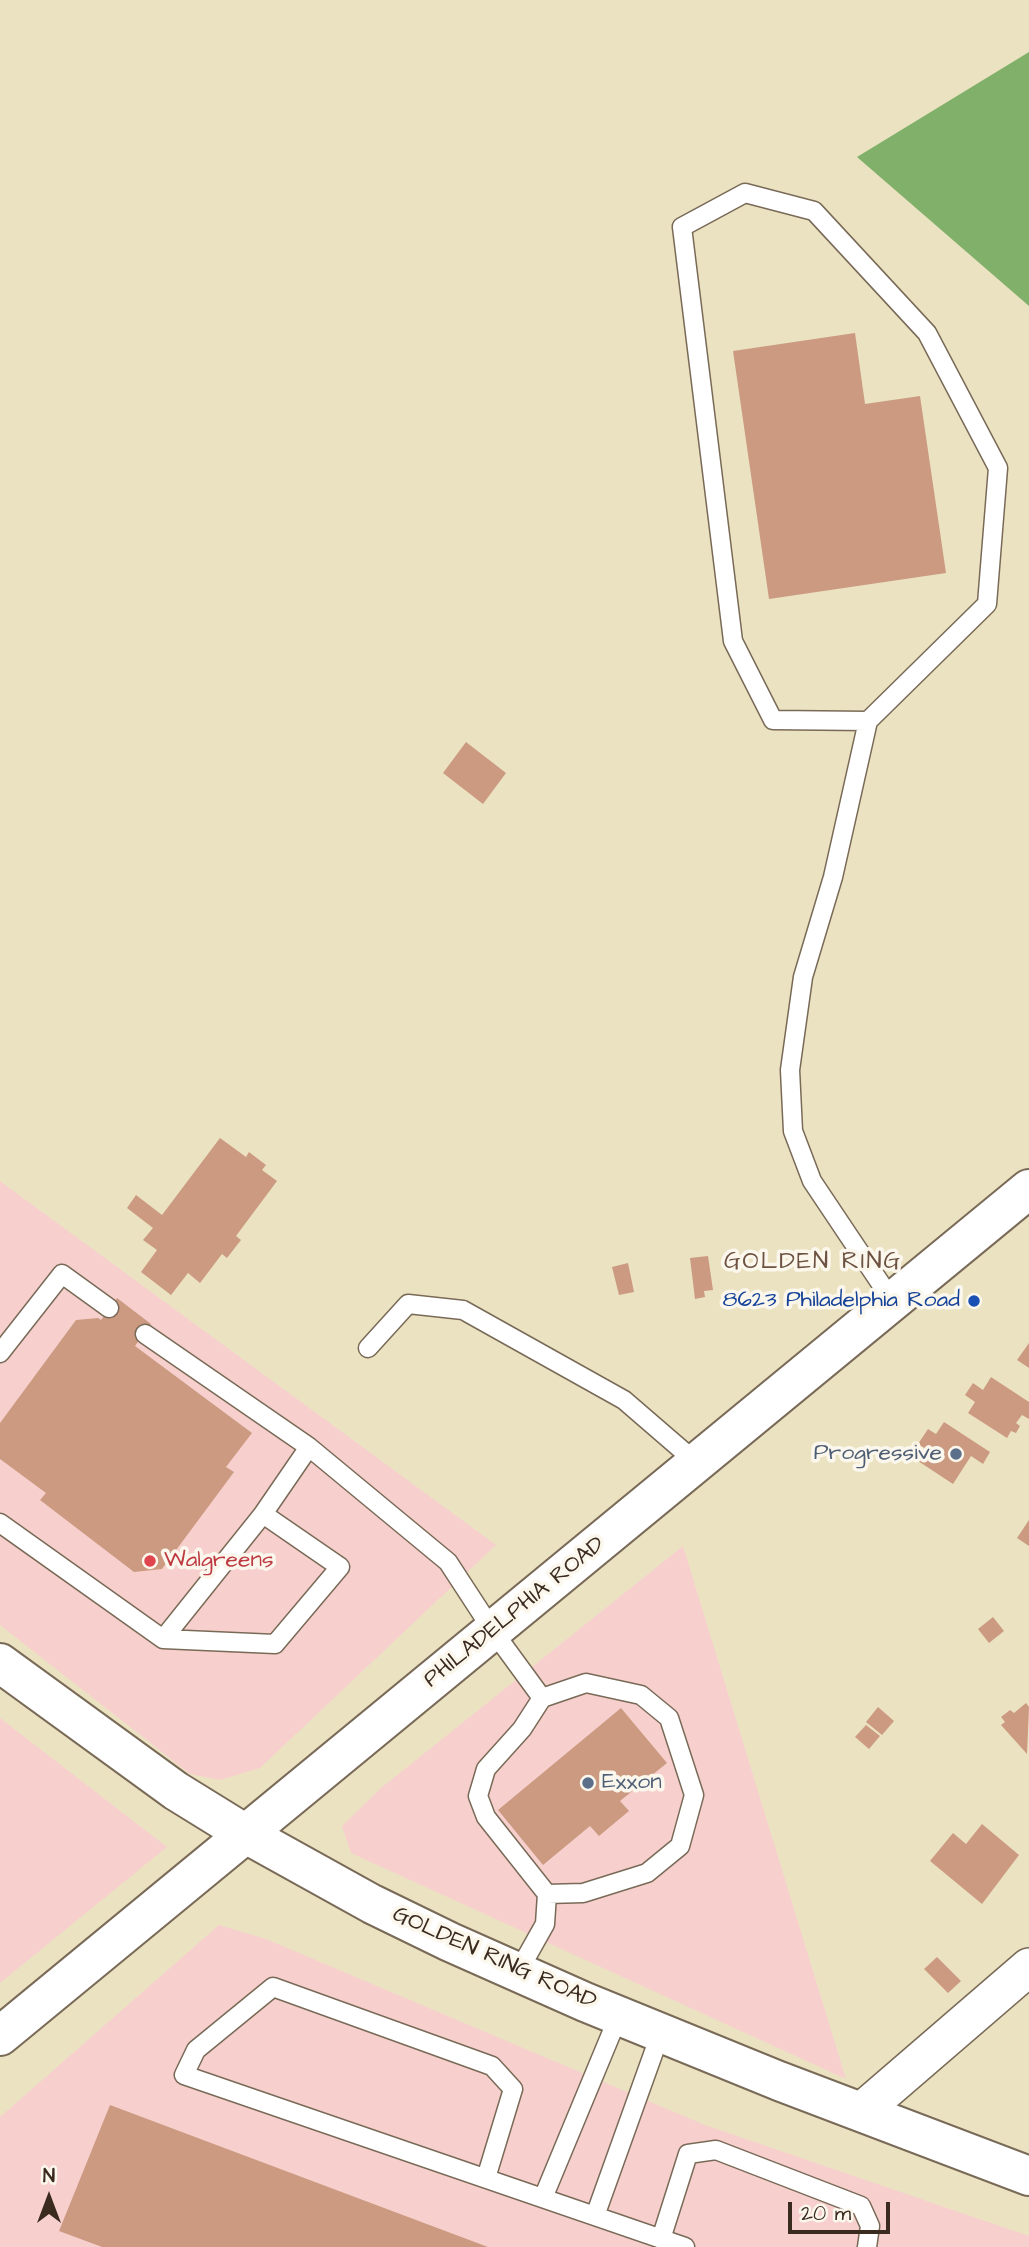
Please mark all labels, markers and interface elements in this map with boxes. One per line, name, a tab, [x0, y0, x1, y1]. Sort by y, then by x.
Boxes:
district label: GOLDEN RING	[725, 1249, 901, 1277]
place label: 8623 Philadelphia Road	[722, 1287, 960, 1315]
marker: 8623 Philadelphia Road	[966, 1293, 982, 1309]
place label: Progressive	[814, 1440, 942, 1468]
marker: Progressive	[948, 1446, 964, 1462]
street label: PHILADELPHIA ROAD	[419, 1532, 611, 1694]
place label: Walgreens	[164, 1547, 273, 1575]
marker: Walgreens	[142, 1553, 158, 1569]
place label: Exxon	[602, 1769, 662, 1797]
marker: Exxon	[580, 1775, 596, 1791]
street label: GOLDEN RING ROAD	[388, 1902, 600, 2016]
north arrow	[14, 2163, 84, 2233]
text: N	[43, 2163, 55, 2190]
scale bar	[791, 2188, 892, 2232]
text: 20 m	[801, 2199, 851, 2228]

